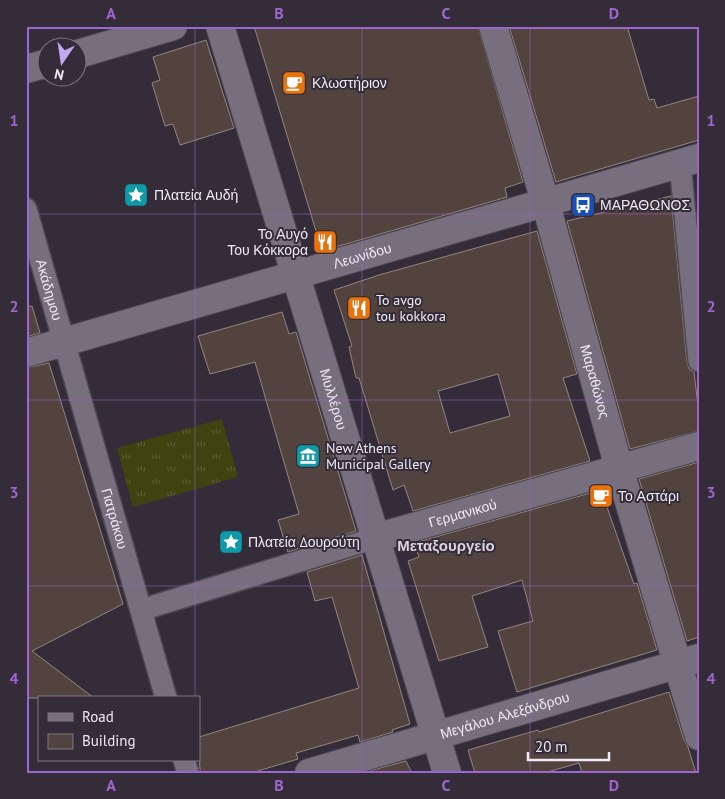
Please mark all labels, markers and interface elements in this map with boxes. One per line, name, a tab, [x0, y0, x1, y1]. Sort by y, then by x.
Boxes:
text: A	[106, 3, 116, 23]
text: B	[274, 3, 284, 23]
text: C	[442, 3, 451, 23]
text: D	[609, 3, 619, 23]
north arrow	[38, 38, 88, 88]
text: N	[53, 65, 66, 84]
cafe icon: Κλωστήριον	[281, 70, 307, 96]
place label: Κλωστήριον	[312, 74, 387, 92]
text: 1	[9, 110, 19, 130]
text: 1	[706, 110, 716, 130]
place icon: Πλατεία Αυδή	[123, 182, 149, 208]
place label: Πλατεία Αυδή	[154, 186, 238, 204]
bus stop icon: ΜΑΡΑΘΩΝΟΣ	[570, 192, 596, 218]
place label: ΜΑΡΑΘΩΝΟΣ	[600, 196, 690, 214]
place label: Το Αυγό Του Κόκκορα	[227, 225, 308, 259]
restaurant icon: Το Αυγό Του Κόκκορα	[312, 229, 338, 255]
street label: Λεωνίδου	[331, 239, 393, 273]
street label: Ακάδημου	[32, 257, 66, 323]
place label: To avgo tou kokkora	[376, 291, 446, 325]
restaurant icon: To avgo tou kokkora	[346, 295, 372, 321]
text: 2	[9, 296, 19, 316]
text: 2	[706, 296, 716, 316]
street label: Μαραθώνος	[576, 343, 614, 421]
street label: Μυλλέρου	[316, 366, 351, 432]
place label: New Athens Municipal Gallery	[326, 439, 431, 473]
museum icon: New Athens Municipal Gallery	[295, 443, 321, 469]
text: 3	[9, 482, 19, 502]
text: 3	[706, 482, 716, 502]
cafe icon: Το Αστάρι	[588, 483, 614, 509]
street label: Γιατράκου	[97, 486, 132, 551]
place label: Το Αστάρι	[618, 487, 679, 505]
street label: Γερμανικού	[426, 495, 499, 531]
place icon: Πλατεία Δουρούτη	[218, 529, 244, 555]
place label: Πλατεία Δουρούτη	[248, 533, 360, 551]
district label: Μεταξουργείο	[397, 536, 495, 555]
text: 4	[9, 668, 19, 688]
text: 4	[706, 668, 716, 688]
street label: Μεγάλου Αλεξάνδρου	[438, 688, 571, 743]
legend	[38, 696, 200, 762]
text: Road	[82, 707, 114, 726]
scale bar	[528, 729, 609, 761]
text: Building	[82, 731, 136, 750]
text: 20 m	[535, 737, 568, 756]
text: A	[106, 775, 116, 795]
text: B	[274, 775, 284, 795]
text: C	[442, 775, 451, 795]
text: D	[609, 775, 619, 795]

